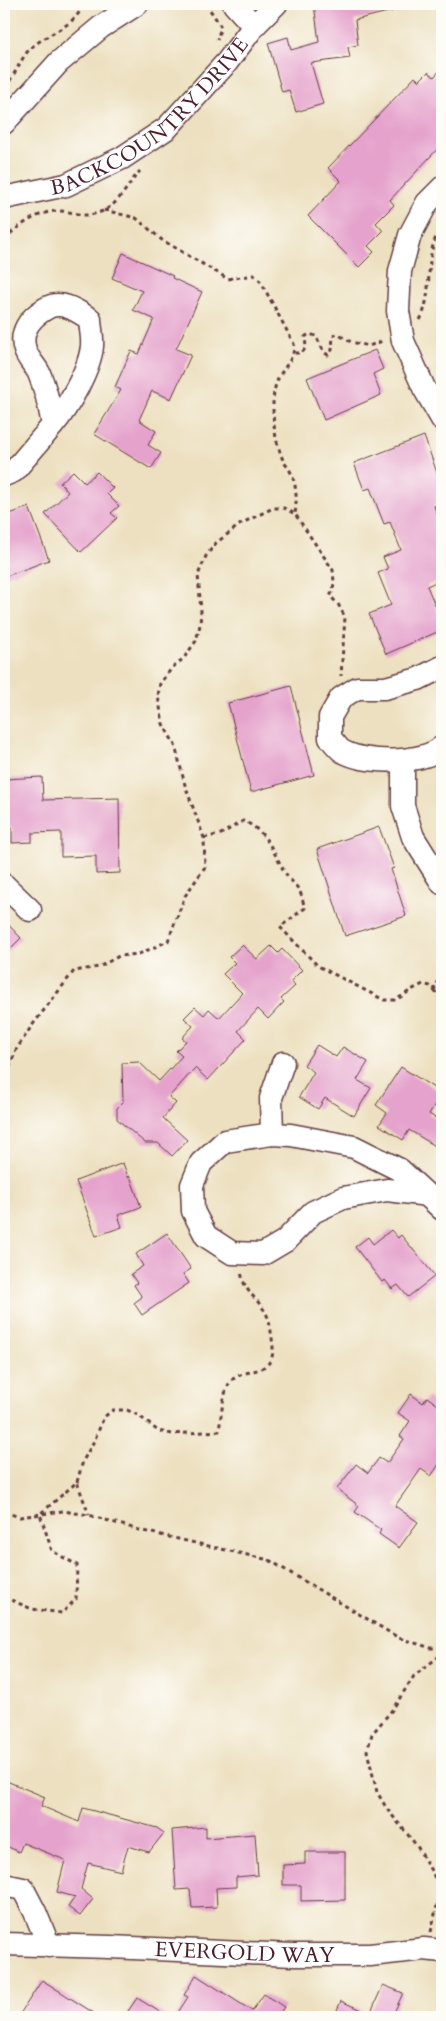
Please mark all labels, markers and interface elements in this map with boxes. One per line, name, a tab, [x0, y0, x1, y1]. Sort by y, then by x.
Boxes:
street label: BACKCOUNTRY DRIVE	[48, 32, 256, 203]
street label: EVERGOLD WAY	[154, 1935, 335, 1971]

